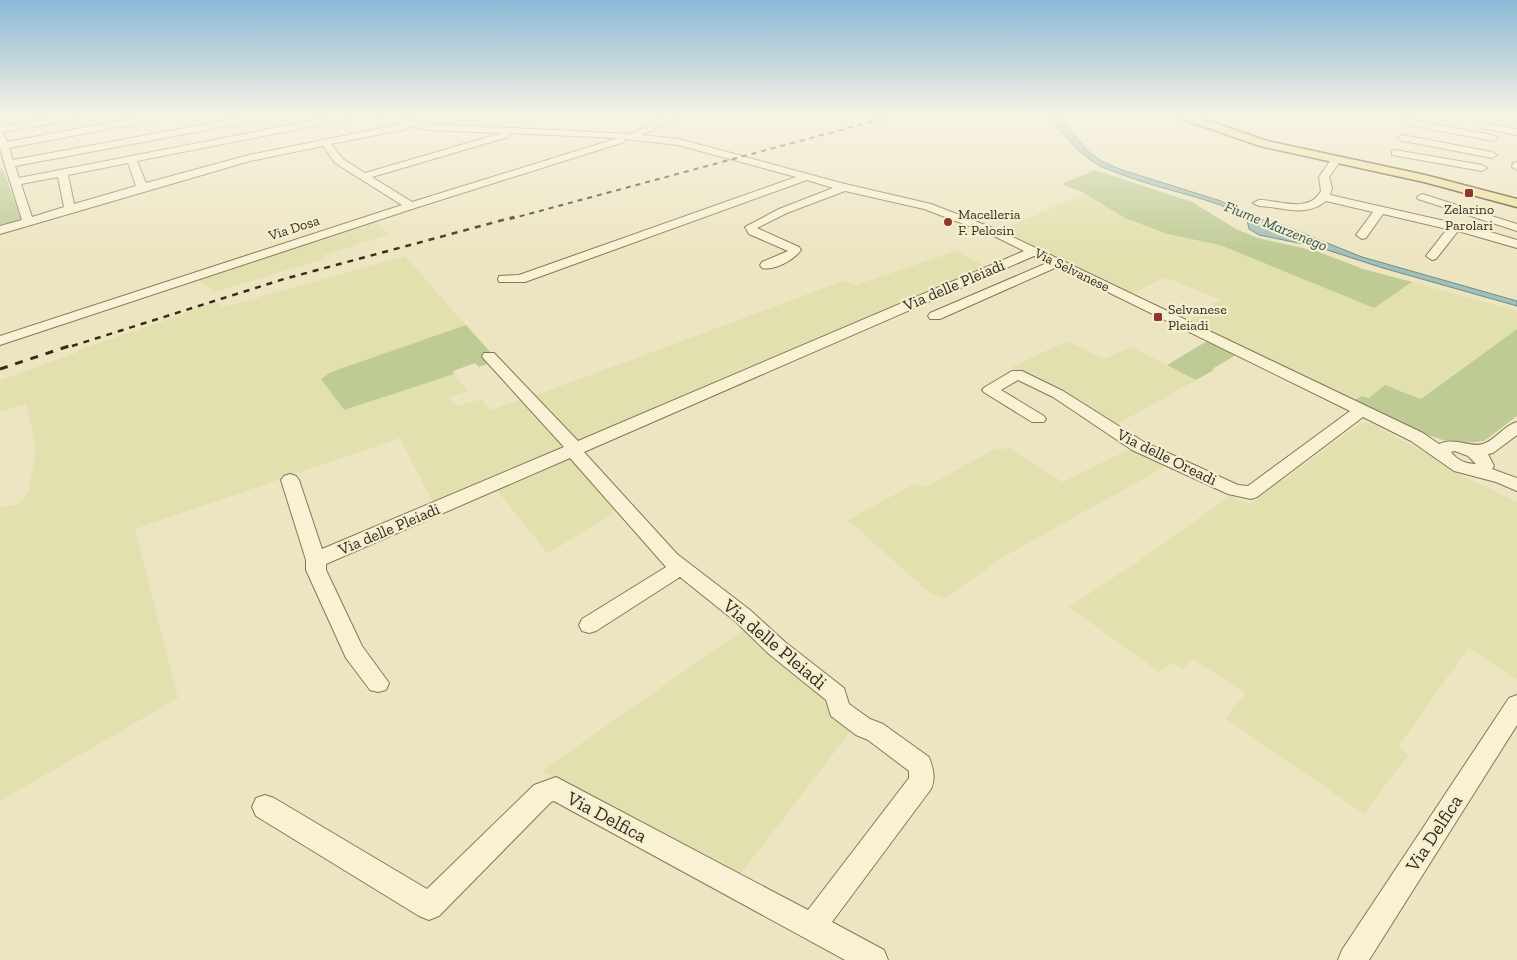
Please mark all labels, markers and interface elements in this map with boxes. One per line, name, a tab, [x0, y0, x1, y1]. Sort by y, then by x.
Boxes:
marker: Zelarino Parolari	[1463, 187, 1475, 199]
water label: Fiume Marzenego	[1222, 197, 1330, 255]
place label: Zelarino Parolari	[1444, 201, 1494, 234]
place label: Macelleria F. Pelosin	[958, 206, 1021, 239]
street label: Via Dosa	[265, 212, 322, 245]
marker: Macelleria F. Pelosin	[942, 216, 954, 228]
street label: Via Selvanese	[1031, 244, 1113, 296]
street label: Via delle Pleiadi	[900, 255, 1008, 315]
place label: Selvanese Pleiadi	[1168, 301, 1227, 334]
marker: Selvanese Pleiadi	[1152, 311, 1164, 323]
street label: Via delle Oreadi	[1113, 424, 1220, 490]
street label: Via delle Pleiadi	[335, 499, 443, 559]
street label: Via delle Pleiadi	[718, 593, 832, 694]
street label: Via Delfica	[562, 786, 651, 848]
street label: Via Delfica	[1400, 790, 1467, 877]

